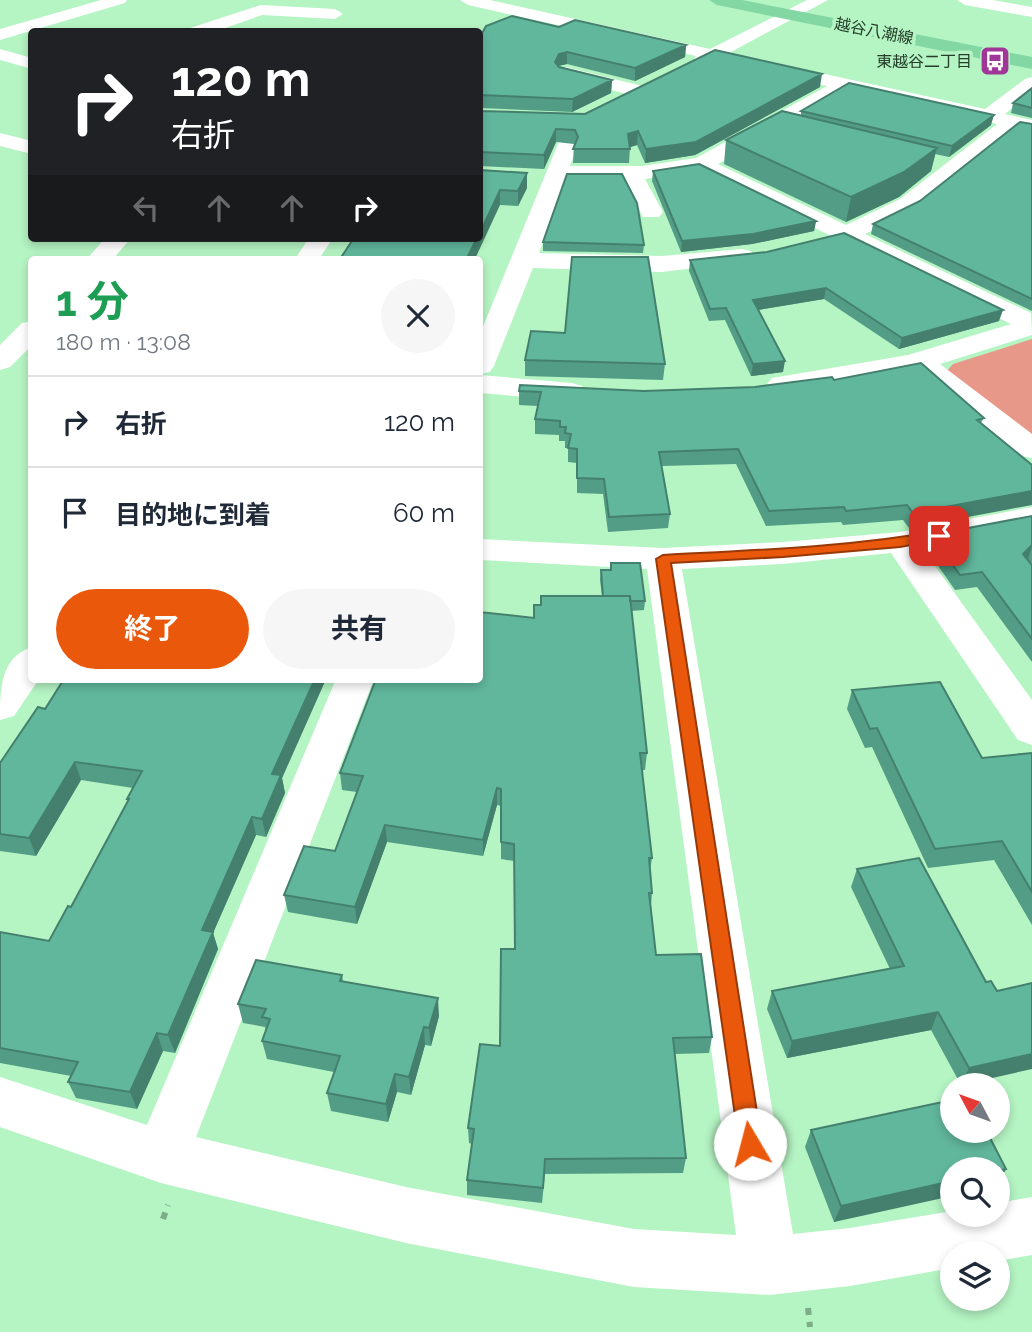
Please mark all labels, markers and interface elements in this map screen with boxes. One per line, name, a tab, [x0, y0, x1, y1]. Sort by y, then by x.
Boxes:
street label: 越谷八潮線	[833, 14, 915, 48]
bus stop icon: 東越谷二丁目	[978, 44, 1012, 78]
text: 120 m	[171, 50, 310, 107]
place label: 東越谷二丁目	[876, 52, 972, 71]
icon: right	[56, 56, 147, 147]
text: 右折	[171, 116, 235, 153]
icon: left	[127, 189, 165, 227]
icon: ahead	[200, 189, 238, 227]
icon: ahead	[273, 189, 311, 227]
icon: right	[346, 189, 384, 227]
text: 1 分	[56, 277, 129, 326]
button: close	[381, 279, 455, 353]
text: 180 m · 13:08	[56, 328, 191, 355]
icon: right	[56, 403, 94, 441]
text: 120 m	[384, 407, 455, 437]
text: 右折	[115, 409, 167, 439]
icon: arrive	[56, 494, 94, 532]
text: 60 m	[393, 498, 455, 528]
text: 目的地に到着	[115, 500, 271, 530]
pin	[909, 506, 969, 566]
icon: arrive	[920, 517, 958, 555]
button: 終了	[56, 589, 249, 669]
button: 共有	[263, 589, 455, 669]
north arrow	[940, 1073, 1010, 1143]
map controls	[940, 1073, 1010, 1311]
position arrow	[713, 1107, 787, 1181]
button: search	[940, 1157, 1010, 1227]
button: layers	[940, 1241, 1010, 1311]

